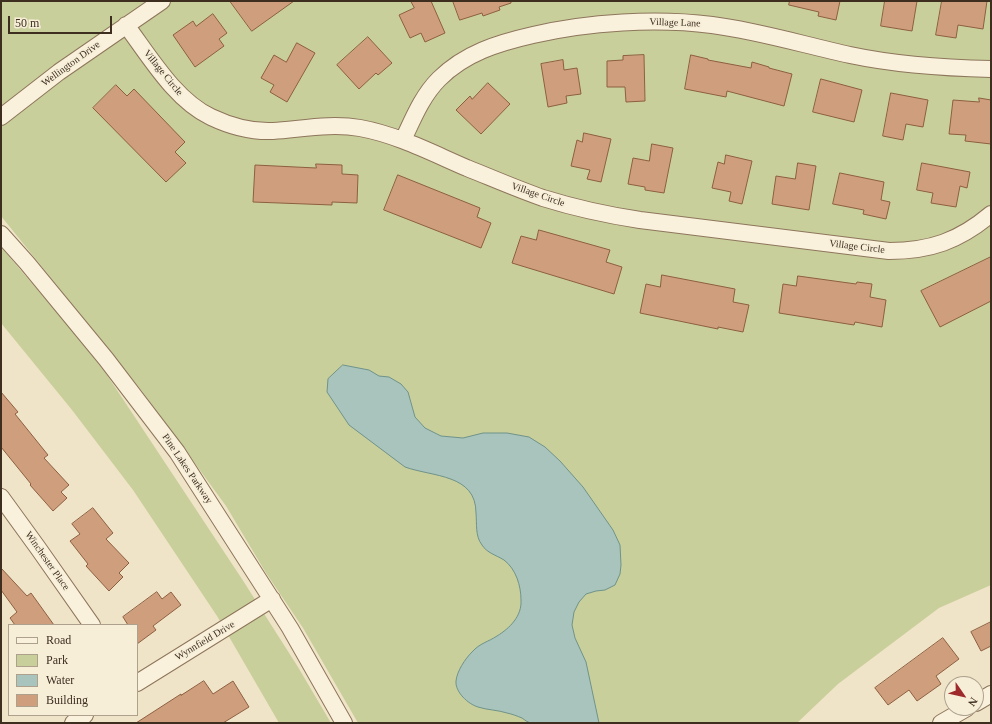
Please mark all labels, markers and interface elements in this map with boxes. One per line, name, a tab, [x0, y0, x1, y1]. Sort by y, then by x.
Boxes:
scale bar	[10, 8, 114, 34]
text: 50 m	[15, 16, 39, 30]
street label: Village Lane	[649, 16, 701, 30]
street label: Wellington Drive	[39, 39, 103, 89]
street label: Village Circle	[141, 48, 185, 98]
street label: Village Circle	[510, 180, 566, 210]
street label: Village Circle	[829, 238, 885, 256]
street label: Pine Lakes Parkway	[159, 432, 215, 506]
street label: Winchester Place	[22, 529, 72, 593]
street label: Wynnfield Drive	[173, 618, 237, 664]
legend	[8, 624, 138, 716]
text: Road	[46, 633, 71, 647]
text: Park	[46, 653, 68, 667]
text: Water	[46, 673, 74, 687]
north arrow	[944, 676, 984, 716]
text: Building	[46, 693, 88, 707]
text: N	[966, 695, 980, 709]

